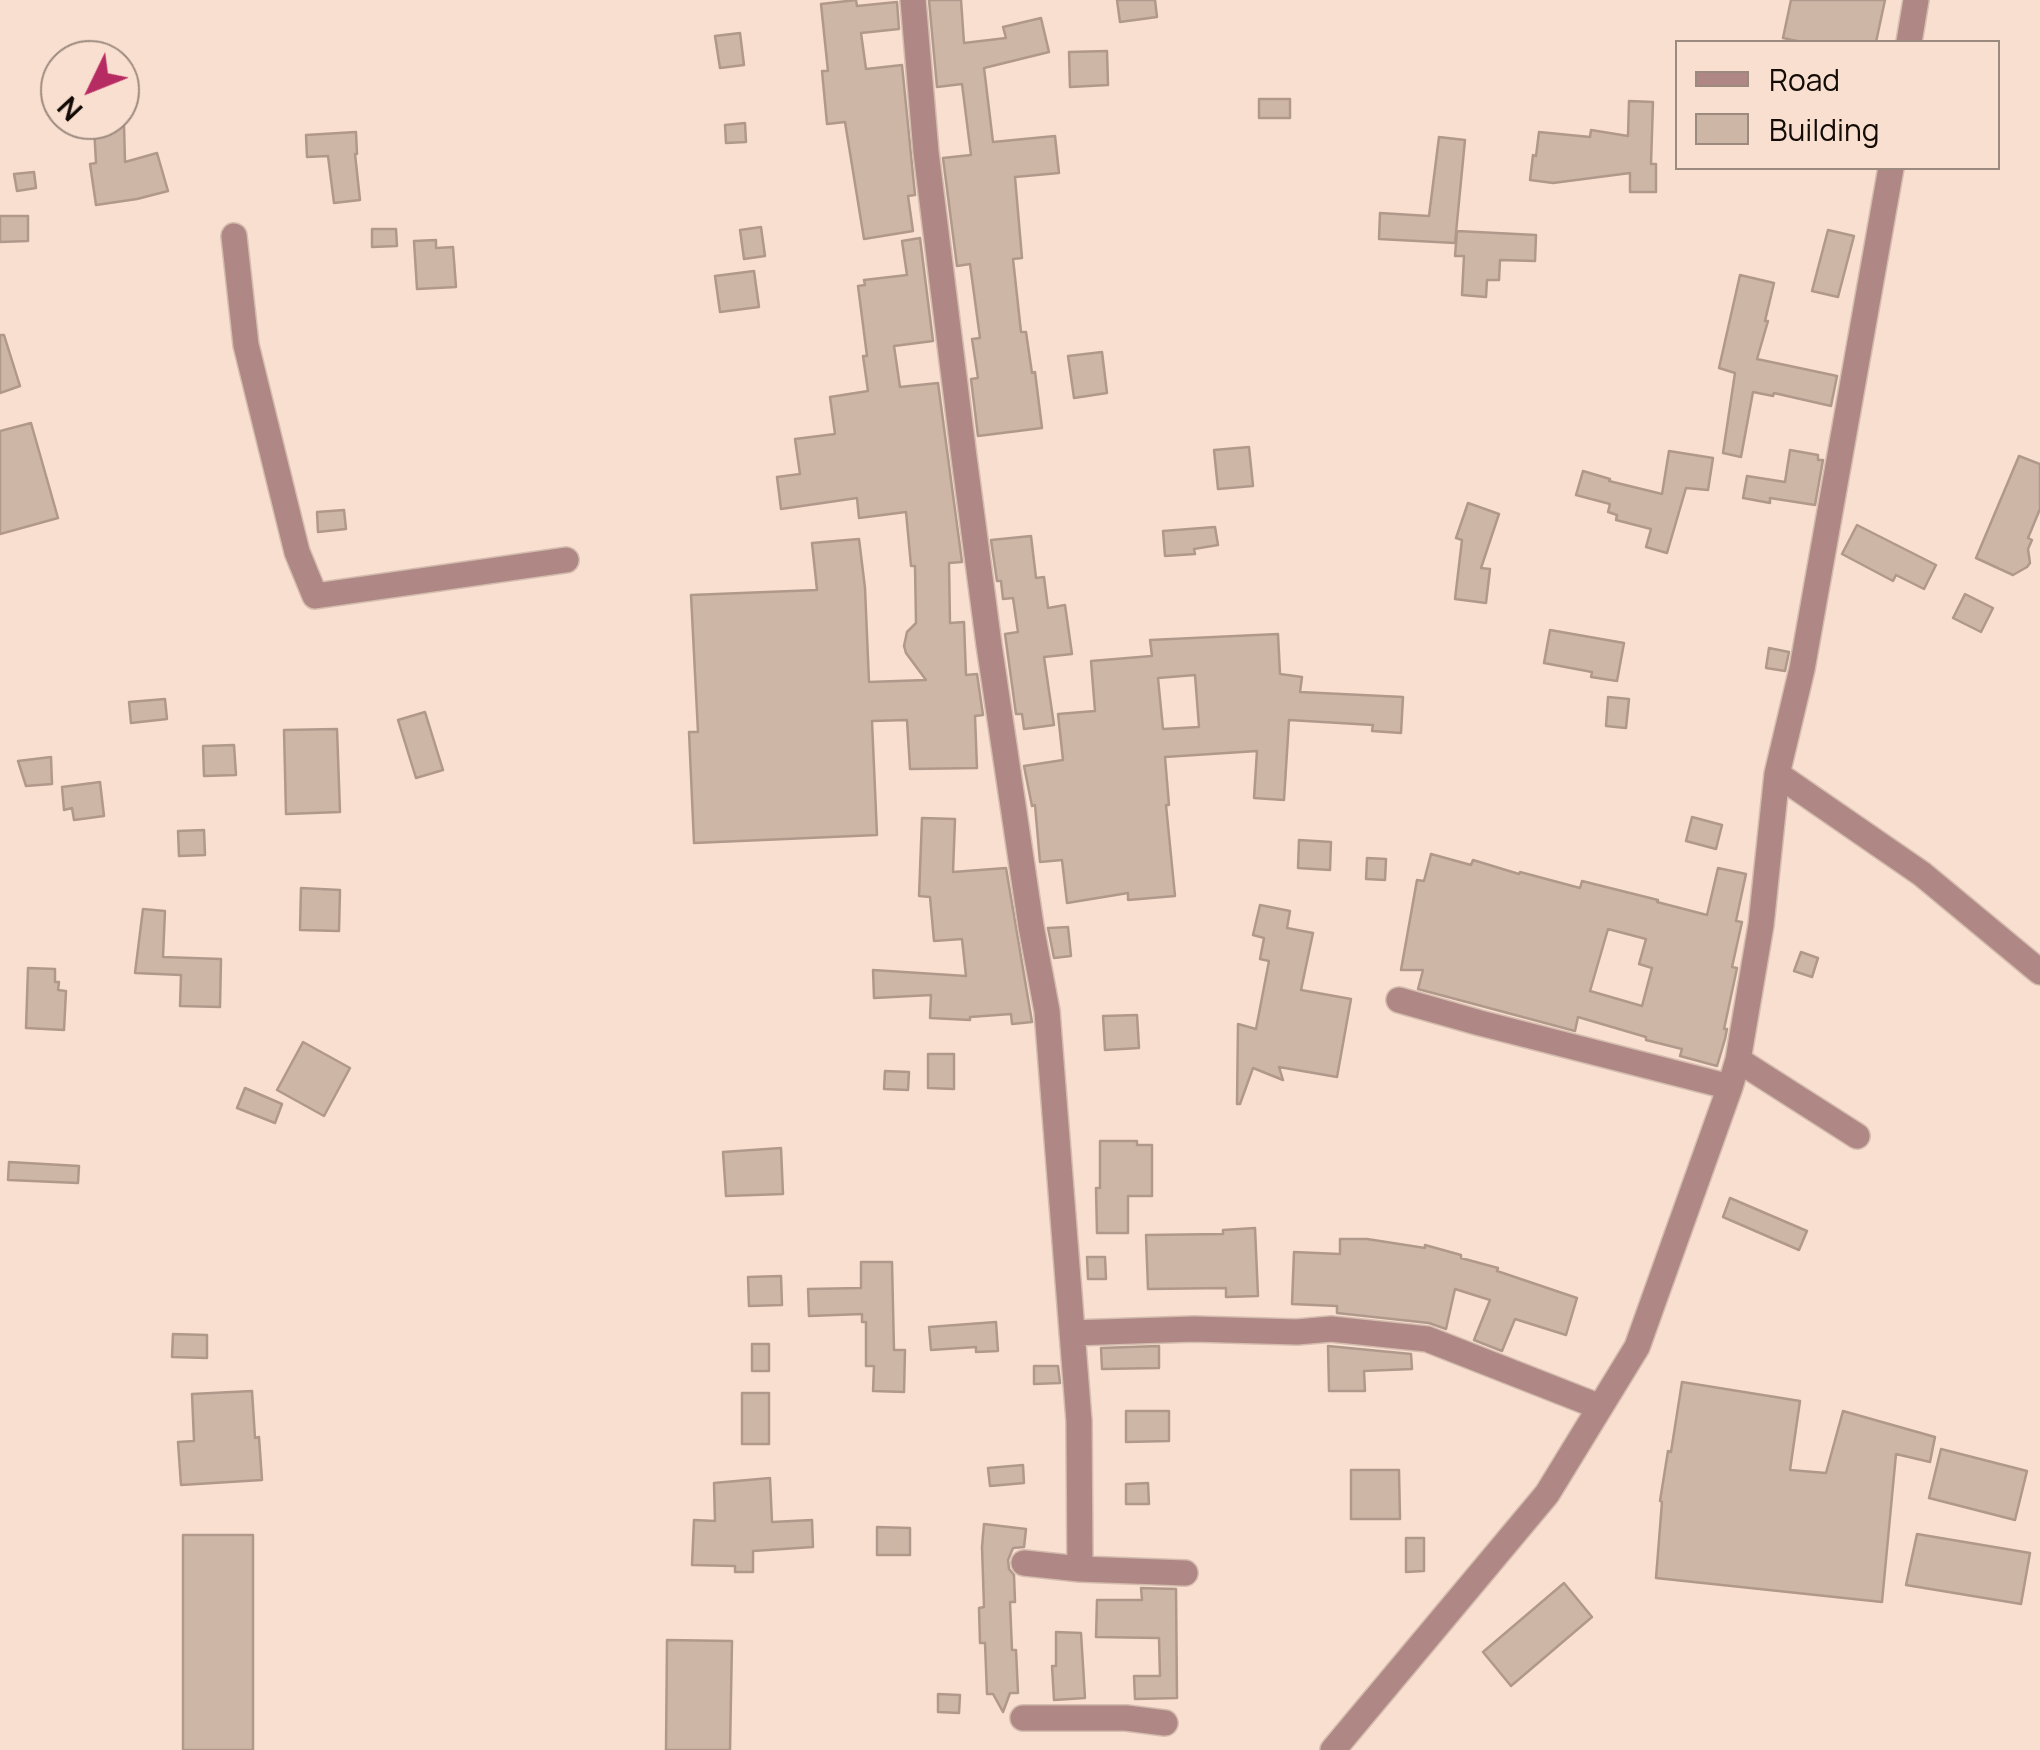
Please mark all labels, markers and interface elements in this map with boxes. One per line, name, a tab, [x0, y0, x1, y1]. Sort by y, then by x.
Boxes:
north arrow	[40, 40, 140, 140]
legend	[1675, 40, 2000, 170]
text: Road	[1769, 59, 1840, 100]
text: N	[49, 89, 90, 129]
text: Building	[1769, 109, 1880, 150]

